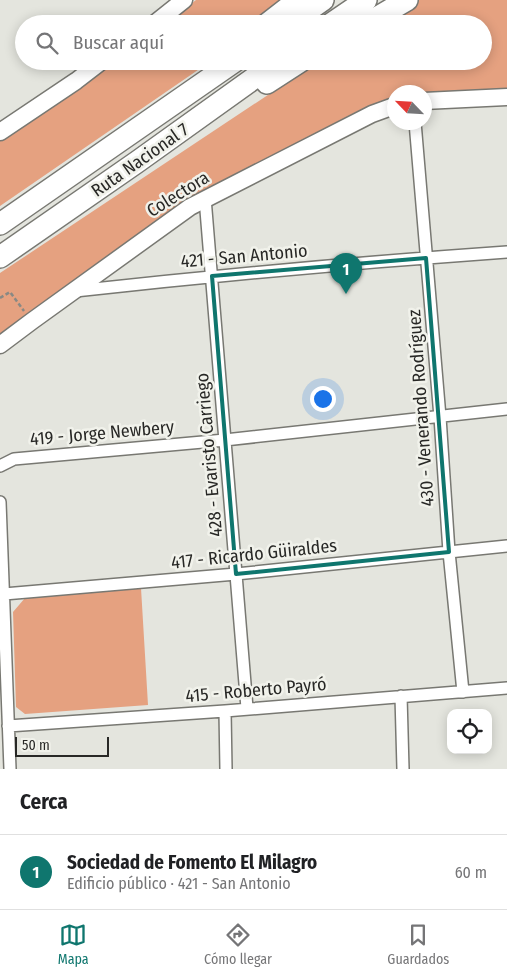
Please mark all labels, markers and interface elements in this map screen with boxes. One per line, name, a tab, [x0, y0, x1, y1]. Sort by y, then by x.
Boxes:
search box	[15, 15, 492, 70]
icon: search	[33, 29, 61, 57]
text: Buscar aquí	[73, 31, 164, 54]
north arrow	[387, 85, 432, 130]
street label: Ruta Nacional 7	[87, 118, 193, 202]
street label: Colectora	[143, 166, 213, 222]
street label: 421 - San Antonio	[180, 240, 308, 272]
pin: 1	[330, 253, 362, 294]
street label: 430 - Venerando Rodríguez	[403, 309, 439, 507]
street label: 428 - Evaristo Carriego	[191, 372, 227, 538]
your location	[310, 386, 336, 412]
street label: 419 - Jorge Newbery	[29, 416, 175, 450]
street label: 417 - Ricardo Güiraldes	[170, 534, 338, 574]
street label: 415 - Roberto Payró	[185, 673, 327, 707]
map controls	[447, 709, 492, 754]
button: locate	[447, 709, 492, 754]
scale bar	[15, 734, 109, 757]
text: 50 m	[22, 737, 50, 754]
text: Cerca	[20, 789, 68, 815]
text: Sociedad de Fomento El Milagro	[67, 851, 317, 874]
text: 1	[33, 863, 39, 882]
text: 60 m	[455, 863, 487, 882]
text: Edificio público · 421 - San Antonio	[67, 874, 291, 893]
tab: Mapa	[58, 921, 89, 968]
tab: Cómo llegar	[204, 921, 272, 968]
tab: Guardados	[387, 921, 449, 968]

